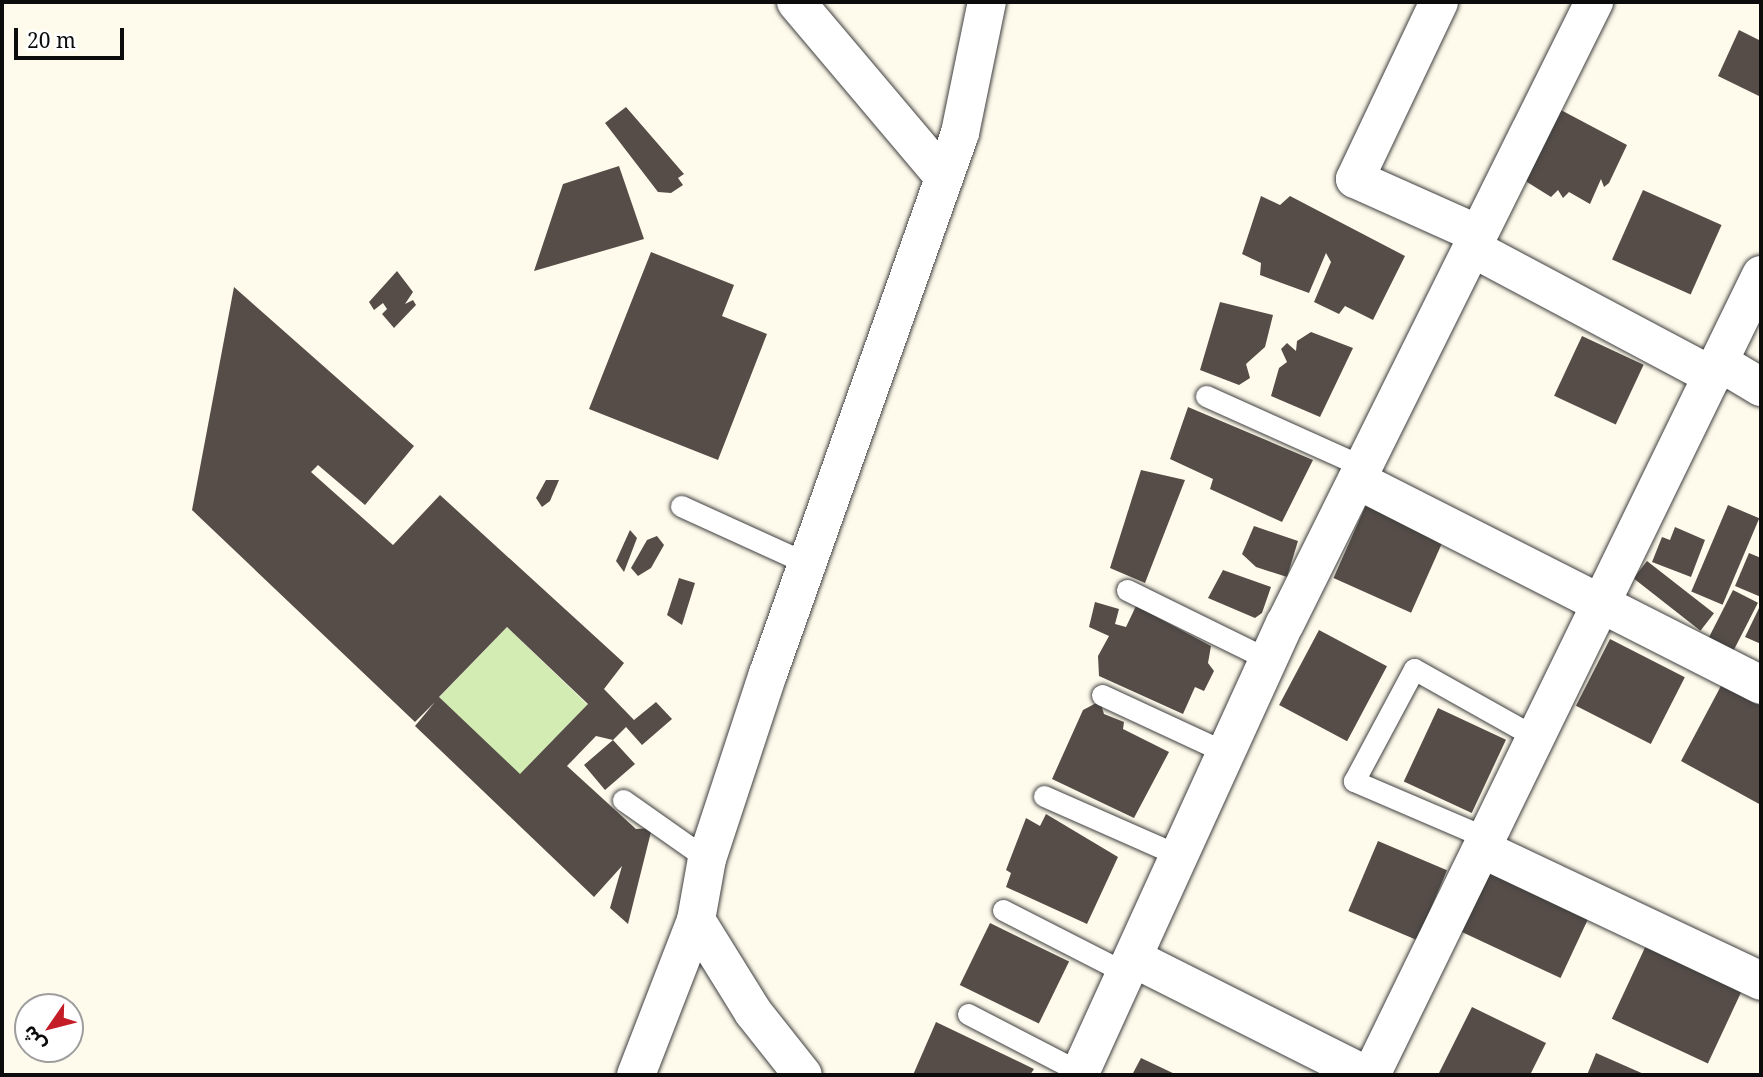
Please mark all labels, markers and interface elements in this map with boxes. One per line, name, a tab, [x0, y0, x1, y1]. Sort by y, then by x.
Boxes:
scale bar	[18, 14, 128, 58]
text: 20 m	[27, 26, 76, 54]
north arrow	[14, 993, 84, 1063]
text: ش	[15, 1021, 52, 1057]

